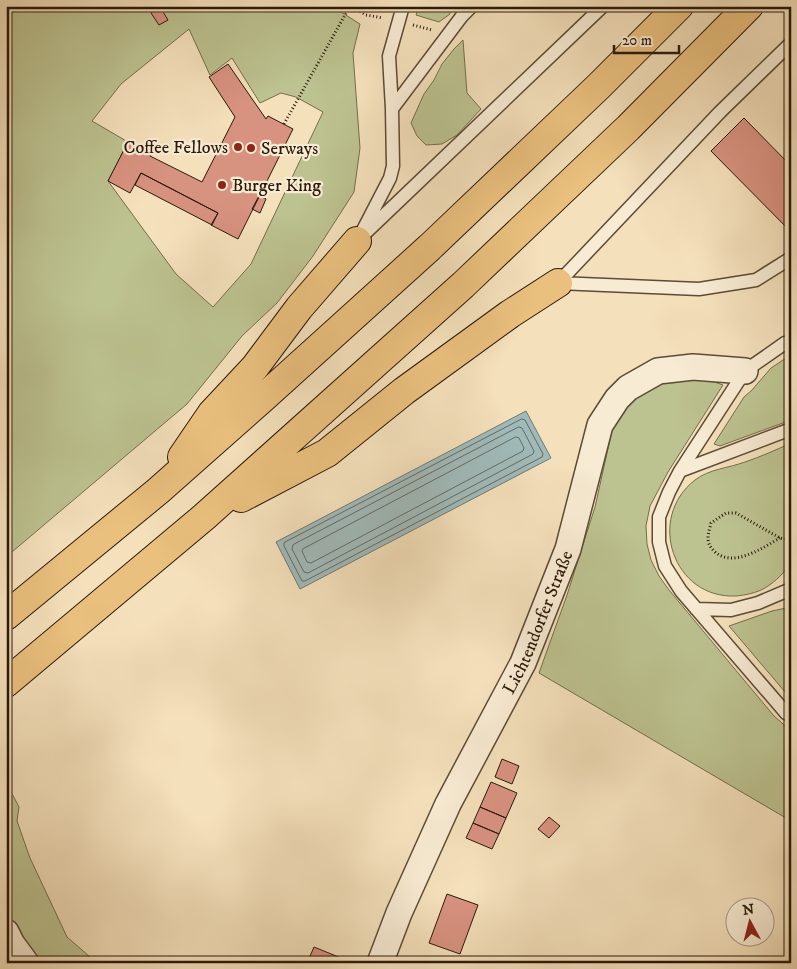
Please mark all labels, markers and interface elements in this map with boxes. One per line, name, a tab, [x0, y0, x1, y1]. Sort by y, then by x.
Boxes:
scale bar	[614, 22, 680, 54]
text: 20 m	[622, 31, 652, 50]
place label: Coffee Fellows	[123, 137, 228, 159]
place label: Serways	[261, 138, 318, 160]
marker: Coffee Fellows	[232, 141, 244, 153]
marker: Serways	[245, 142, 257, 154]
place label: Burger King	[232, 175, 321, 197]
marker: Burger King	[216, 179, 228, 191]
street label: Lichtendorfer Straße	[498, 548, 578, 698]
north arrow	[724, 896, 774, 946]
text: N	[742, 900, 756, 920]

